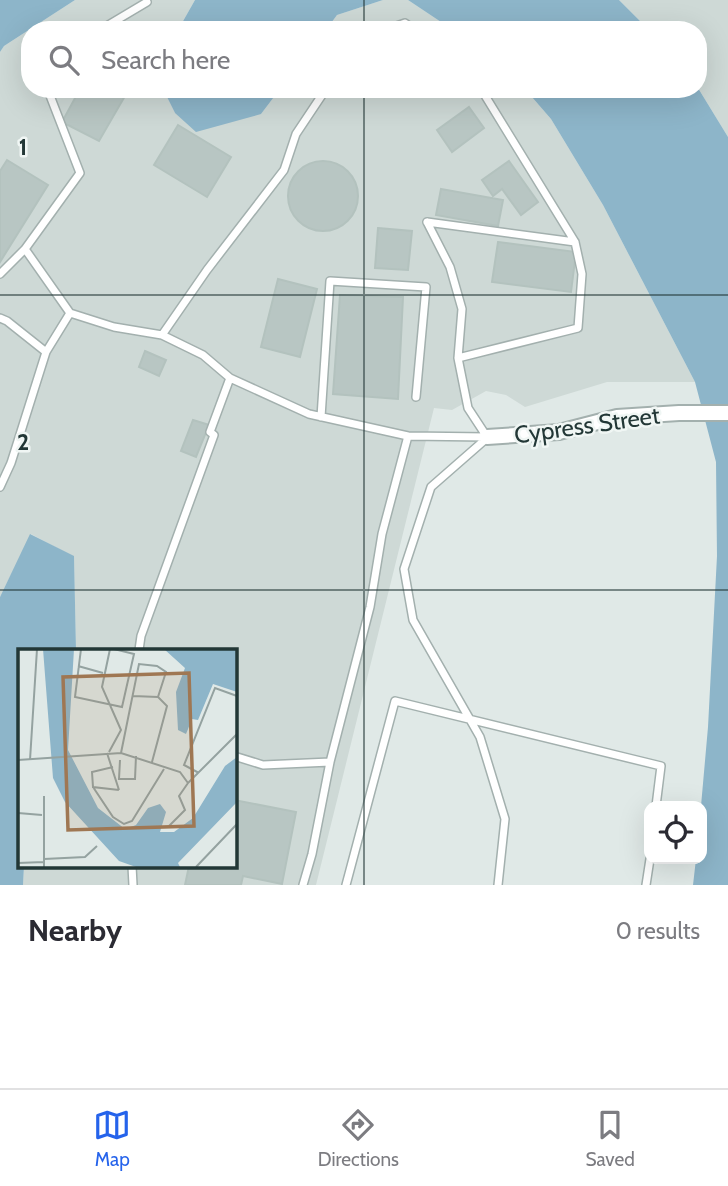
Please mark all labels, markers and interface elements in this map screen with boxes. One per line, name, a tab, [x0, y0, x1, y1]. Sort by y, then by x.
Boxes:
search box	[21, 21, 707, 98]
icon: search	[45, 41, 83, 79]
text: Search here	[101, 44, 230, 76]
text: 1	[19, 133, 27, 161]
street label: Cypress Street	[512, 400, 662, 450]
text: 2	[17, 428, 29, 456]
inset map	[18, 649, 236, 867]
map controls	[644, 801, 707, 864]
button: locate	[644, 801, 707, 864]
text: Nearby	[28, 912, 122, 949]
text: 0 results	[616, 917, 700, 945]
tab: Map	[93, 1106, 131, 1171]
tab: Directions	[318, 1106, 399, 1171]
tab: Saved	[585, 1106, 635, 1171]

